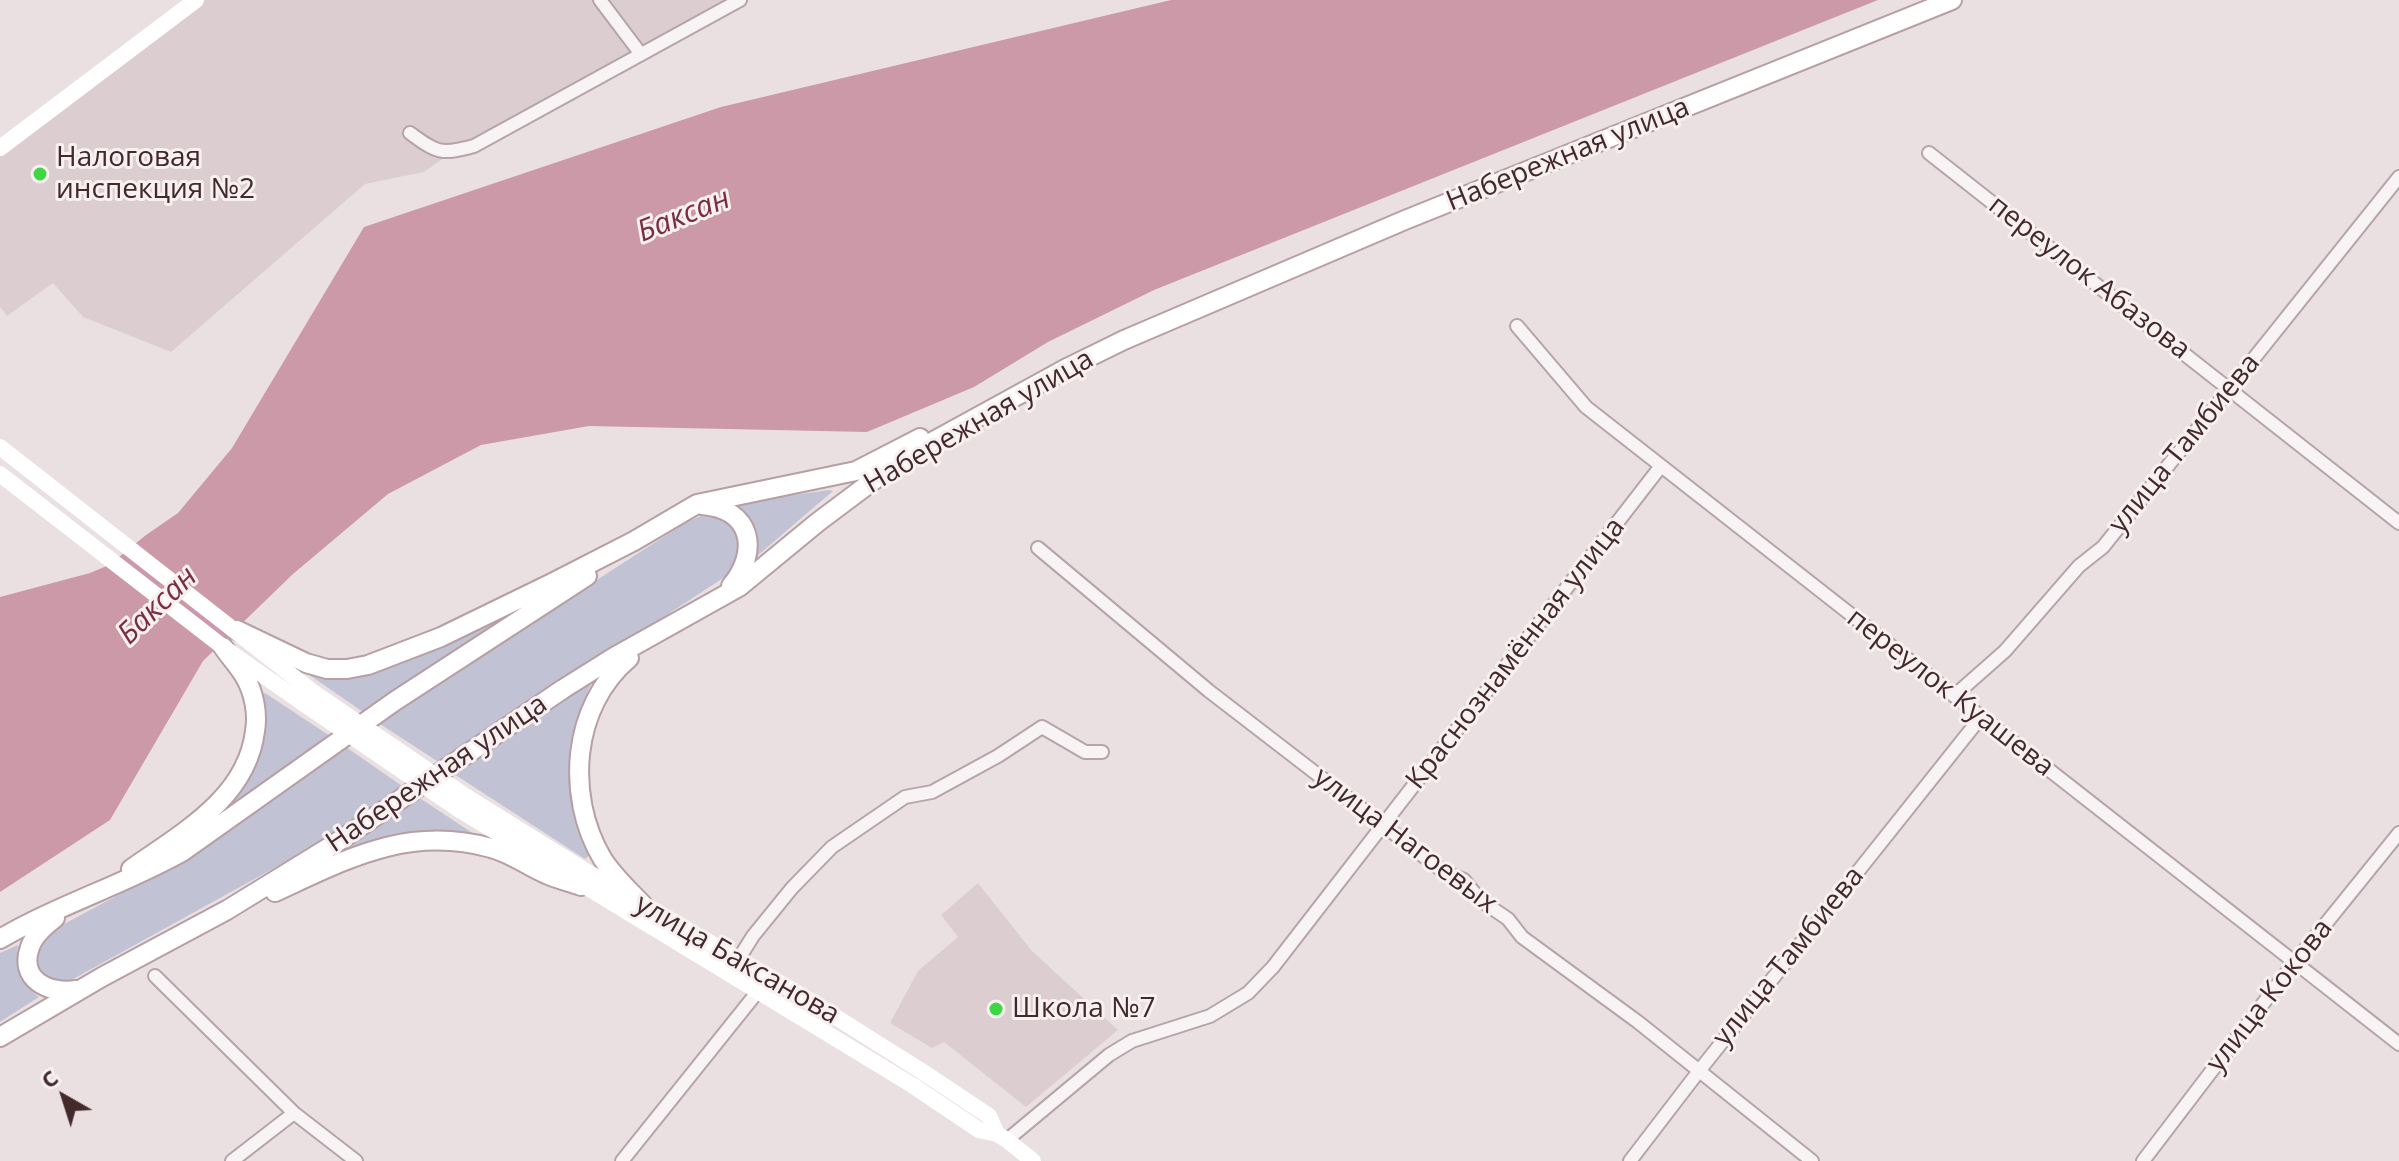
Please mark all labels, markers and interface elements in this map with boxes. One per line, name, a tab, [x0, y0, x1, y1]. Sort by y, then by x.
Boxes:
street label: Набережная улица	[1442, 91, 1694, 219]
place label: Налоговая инспекция №2	[56, 141, 255, 207]
marker: Налоговая инспекция №2	[31, 165, 49, 183]
water label: Баксан	[632, 181, 736, 251]
street label: переулок Абазова	[1982, 189, 2196, 367]
street label: Набережная улица	[858, 343, 1100, 501]
street label: улица Тамбиева	[2102, 347, 2268, 541]
street label: Краснознамённая улица	[1399, 511, 1633, 797]
water label: Баксан	[111, 559, 205, 653]
street label: переулок Куашева	[1840, 602, 2060, 784]
street label: Набережная улица	[320, 688, 554, 860]
street label: улица Нагоевых	[1307, 761, 1503, 921]
street label: улица Тамбиева	[1706, 860, 1872, 1054]
street label: улица Баксанова	[629, 888, 845, 1032]
street label: улица Кокова	[2200, 913, 2340, 1079]
place label: Школа №7	[1012, 992, 1156, 1026]
marker: Школа №7	[987, 1000, 1005, 1018]
north arrow	[24, 1057, 104, 1137]
text: С	[34, 1062, 64, 1094]

